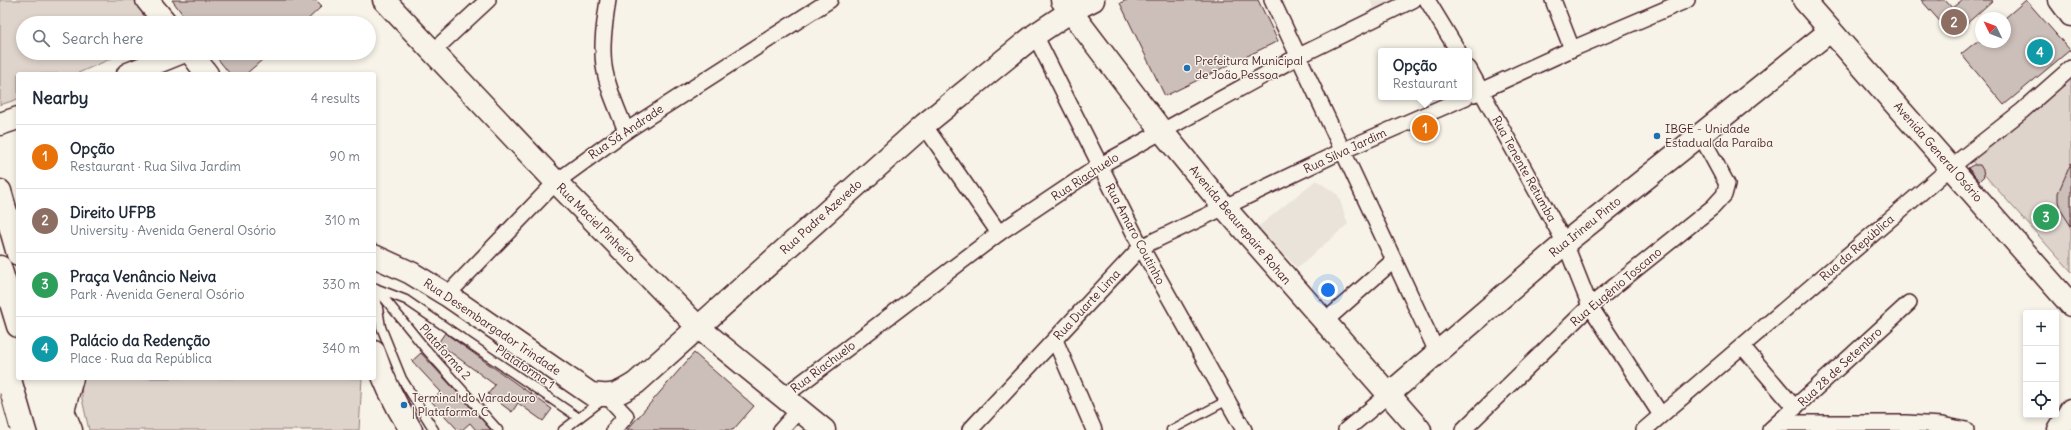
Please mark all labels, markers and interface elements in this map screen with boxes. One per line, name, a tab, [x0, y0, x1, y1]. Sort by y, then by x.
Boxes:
pin: 2	[1941, 7, 1967, 37]
north arrow	[1975, 12, 2011, 48]
search box	[16, 16, 376, 60]
icon: search	[30, 27, 52, 49]
text: Search here	[62, 29, 143, 48]
pin: 4	[2027, 37, 2053, 67]
popup	[1378, 48, 1472, 100]
place label: Prefeitura Municipal de João Pessoa	[1195, 53, 1303, 82]
text: Opção	[1393, 56, 1437, 75]
marker: Prefeitura Municipal de João Pessoa	[1182, 63, 1192, 73]
text: Restaurant	[1393, 75, 1457, 92]
text: Nearby	[32, 87, 88, 109]
text: 4 results	[311, 90, 360, 107]
street label: Avenida General Osório	[1891, 99, 1986, 205]
street label: Rua Sá Andrade	[585, 101, 666, 162]
pin: 1	[1412, 113, 1438, 143]
street label: Rua Tenente Retumba	[1489, 113, 1560, 224]
place label: IBGE - Unidade Estadual da Paraíba	[1665, 121, 1773, 150]
street label: Rua Silva Jardim	[1301, 125, 1389, 176]
marker: IBGE - Unidade Estadual da Paraíba	[1652, 131, 1662, 141]
text: Opção	[70, 139, 115, 158]
text: 1	[42, 148, 48, 165]
text: 90 m	[329, 148, 360, 165]
street label: Rua Riachuelo	[1048, 149, 1121, 204]
text: Restaurant · Rua Silva Jardim	[70, 158, 241, 175]
street label: Avenida Beaurepaire Rohan	[1186, 162, 1295, 287]
street label: Rua Padre Azevedo	[777, 176, 865, 257]
street label: Rua Maciel Pinheiro	[554, 180, 639, 266]
street label: Rua Amaro Coutinho	[1102, 181, 1169, 287]
street label: Rua Irineu Pinto	[1546, 193, 1624, 260]
pin: 3	[2033, 202, 2059, 232]
text: Direito UFPB	[70, 203, 156, 222]
street label: Rua da República	[1816, 211, 1897, 284]
text: 2	[41, 212, 49, 229]
text: 310 m	[325, 212, 360, 229]
text: University · Avenida General Osório	[70, 222, 276, 239]
street label: Rua Eugênio Toscano	[1567, 244, 1665, 329]
street label: Rua Duarte Lima	[1050, 266, 1123, 343]
text: Praça Venâncio Neiva	[70, 267, 216, 286]
street label: Rua Desembargador Trindade	[421, 275, 564, 378]
text: 3	[41, 276, 49, 293]
text: 330 m	[322, 276, 360, 293]
your location	[1318, 280, 1338, 300]
text: Park · Avenida General Osório	[70, 286, 244, 303]
map controls	[2023, 310, 2059, 418]
button: +	[2023, 310, 2059, 346]
street label: Plataforma 2	[416, 321, 475, 383]
street label: Rua 28 de Setembro	[1795, 324, 1885, 409]
text: Palácio da Redenção	[70, 331, 210, 350]
street label: Rua Riachuelo	[787, 337, 858, 396]
text: 4	[41, 340, 49, 357]
text: 340 m	[322, 340, 360, 357]
street label: Plataforma 1	[493, 341, 558, 392]
button: −	[2023, 346, 2059, 382]
text: Place · Rua da República	[70, 350, 212, 367]
button: locate	[2023, 382, 2059, 418]
place label: Terminal do Varadouro | Plataforma C	[412, 390, 536, 419]
marker: Terminal do Varadouro | Plataforma C	[399, 400, 409, 410]

